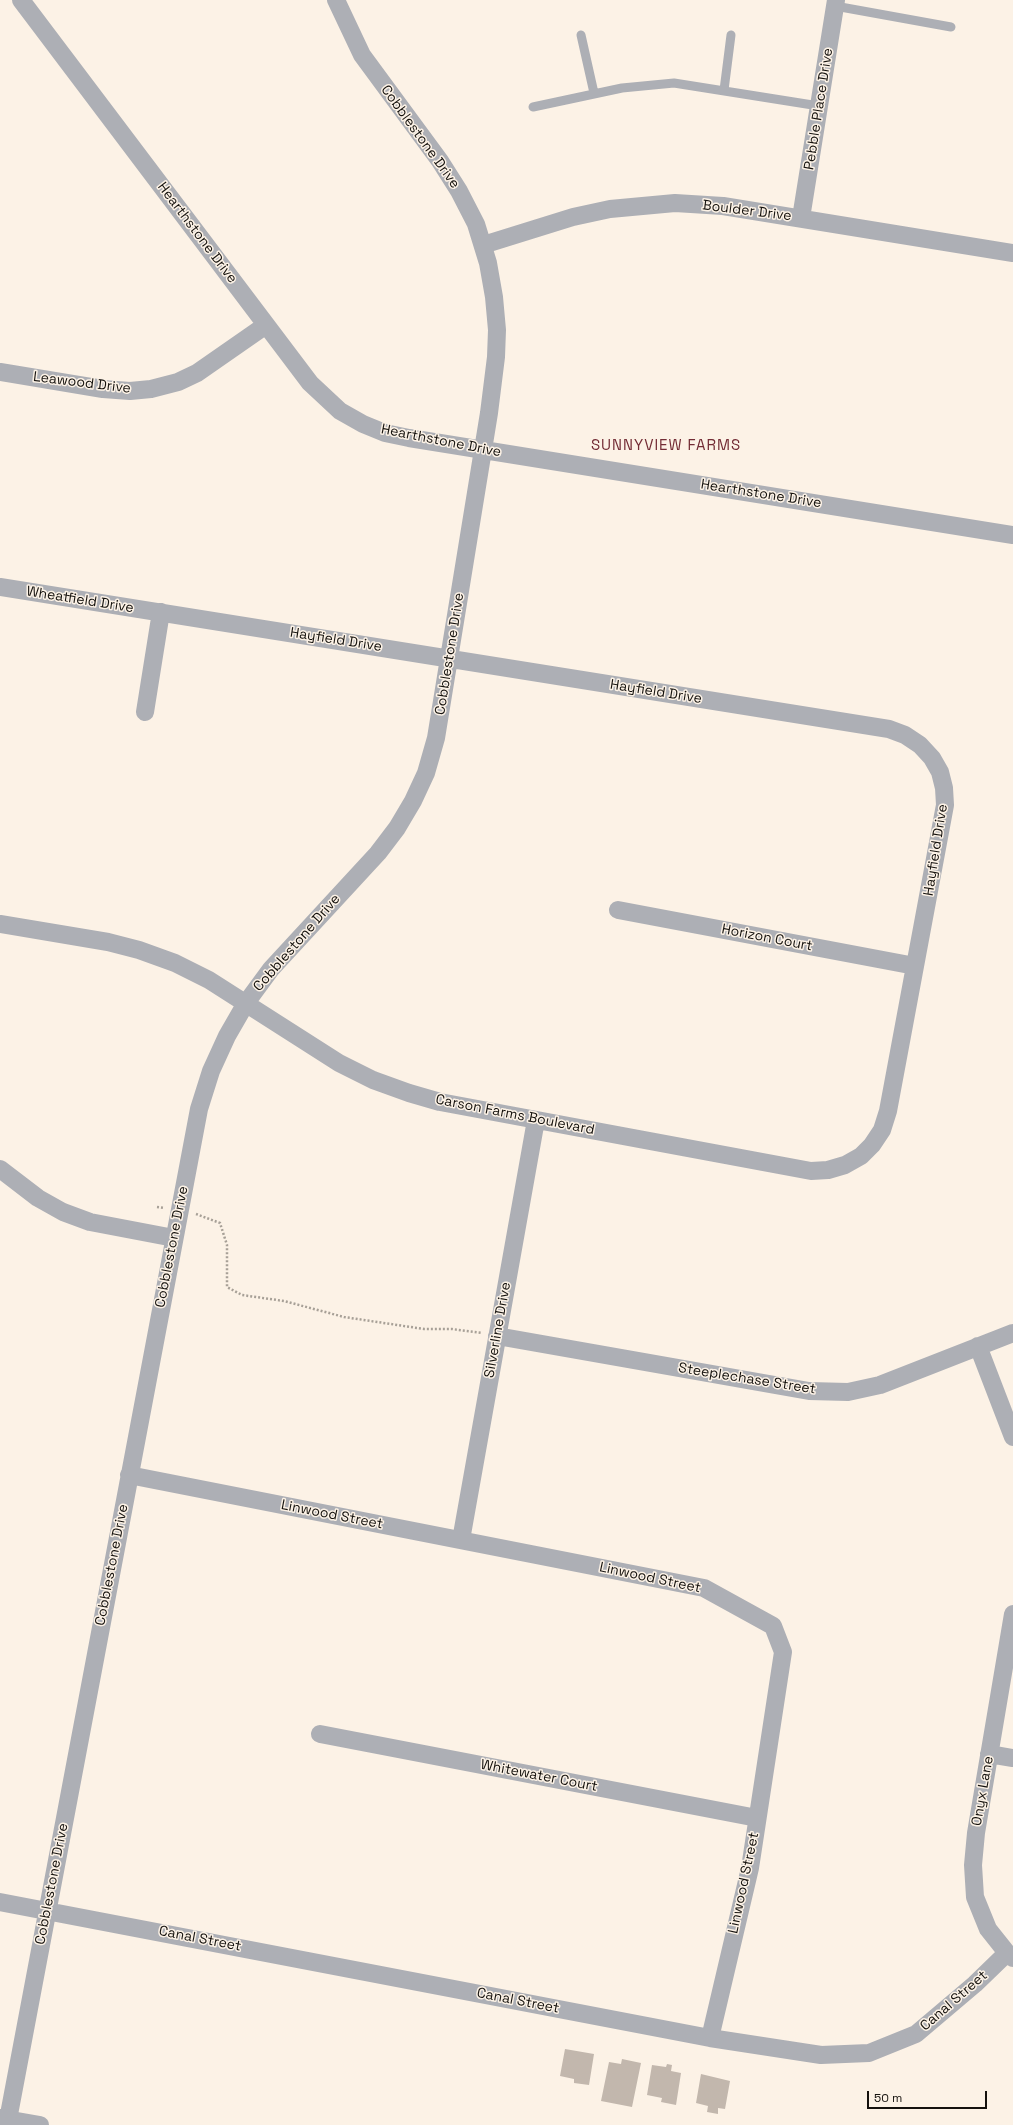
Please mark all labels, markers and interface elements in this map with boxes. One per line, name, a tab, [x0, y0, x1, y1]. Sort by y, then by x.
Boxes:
street label: Pebble Place Drive	[801, 47, 837, 171]
street label: Cobblestone Drive	[377, 82, 463, 192]
street label: Hearthstone Drive	[154, 179, 240, 287]
street label: Boulder Drive	[701, 197, 793, 225]
street label: Leawood Drive	[32, 369, 132, 397]
street label: Hearthstone Drive	[380, 421, 502, 461]
district label: SUNNYVIEW FARMS	[591, 437, 741, 455]
street label: Hearthstone Drive	[699, 476, 823, 512]
street label: Wheatfield Drive	[25, 583, 135, 617]
street label: Cobblestone Drive	[432, 592, 468, 716]
street label: Hayfield Drive	[289, 624, 383, 656]
street label: Hayfield Drive	[609, 676, 703, 708]
street label: Hayfield Drive	[920, 803, 952, 897]
street label: Cobblestone Drive	[250, 891, 344, 995]
street label: Horizon Court	[720, 921, 814, 955]
street label: Carson Farms Boulevard	[434, 1091, 596, 1139]
street label: Cobblestone Drive	[152, 1185, 192, 1309]
street label: Silverline Drive	[481, 1281, 515, 1379]
street label: Steeplechase Street	[677, 1360, 817, 1398]
street label: Linwood Street	[280, 1497, 384, 1533]
street label: Cobblestone Drive	[92, 1503, 132, 1627]
street label: Linwood Street	[598, 1559, 702, 1597]
street label: Onyx Lane	[969, 1755, 997, 1827]
street label: Whitewater Court	[479, 1756, 599, 1796]
street label: Cobblestone Drive	[32, 1822, 72, 1946]
street label: Linwood Street	[725, 1831, 763, 1935]
street label: Canal Street	[157, 1923, 243, 1955]
street label: Canal Street	[917, 1967, 991, 2035]
street label: Canal Street	[475, 1985, 561, 2017]
scale bar	[869, 2083, 989, 2109]
text: 50 m	[874, 2090, 902, 2106]

